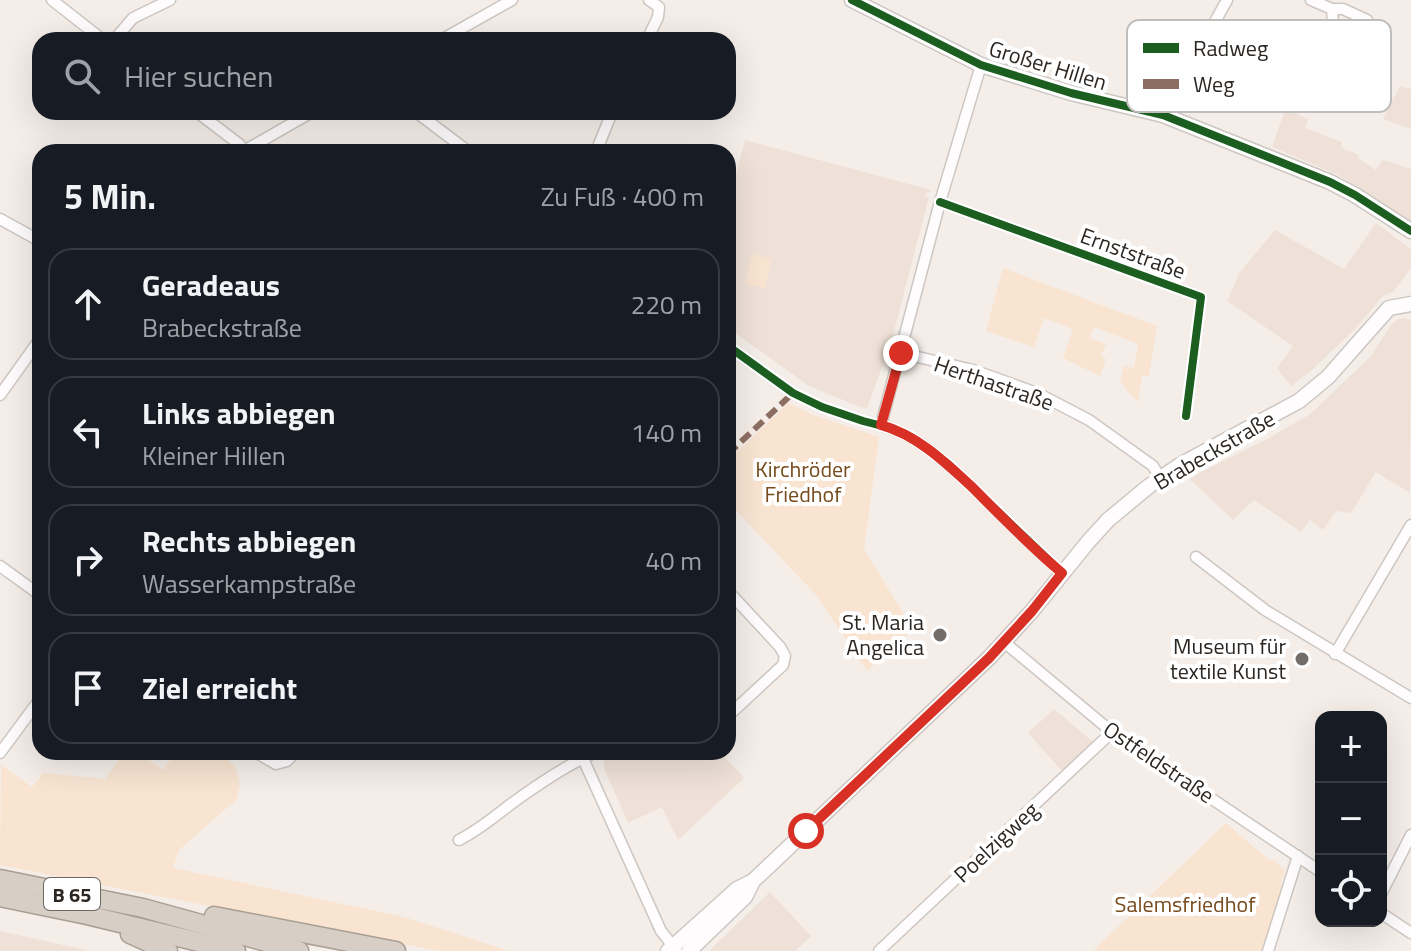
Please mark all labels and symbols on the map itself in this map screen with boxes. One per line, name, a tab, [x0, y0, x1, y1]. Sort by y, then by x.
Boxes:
legend	[1127, 20, 1391, 112]
street label: Großer Hillen	[985, 31, 1111, 99]
text: Radweg	[1193, 31, 1268, 65]
text: Weg	[1193, 67, 1234, 101]
street label: Ernststraße	[1076, 218, 1190, 288]
route end	[883, 335, 919, 371]
street label: Herthastraße	[930, 347, 1058, 419]
street label: Brabeckstraße	[1147, 401, 1281, 499]
park label: Kirchröder Friedhof	[755, 452, 851, 511]
place label: St. Maria Angelica	[842, 605, 924, 664]
marker: St. Maria Angelica	[931, 626, 949, 644]
place label: Museum für textile Kunst	[1170, 629, 1286, 688]
marker: Museum für textile Kunst	[1293, 650, 1311, 668]
street label: Ostfeldstraße	[1097, 712, 1221, 812]
street label: Poelzigweg	[946, 793, 1046, 891]
route start	[788, 813, 824, 849]
road number: B 65	[44, 878, 100, 910]
park label: Salemsfriedhof	[1115, 887, 1256, 921]

